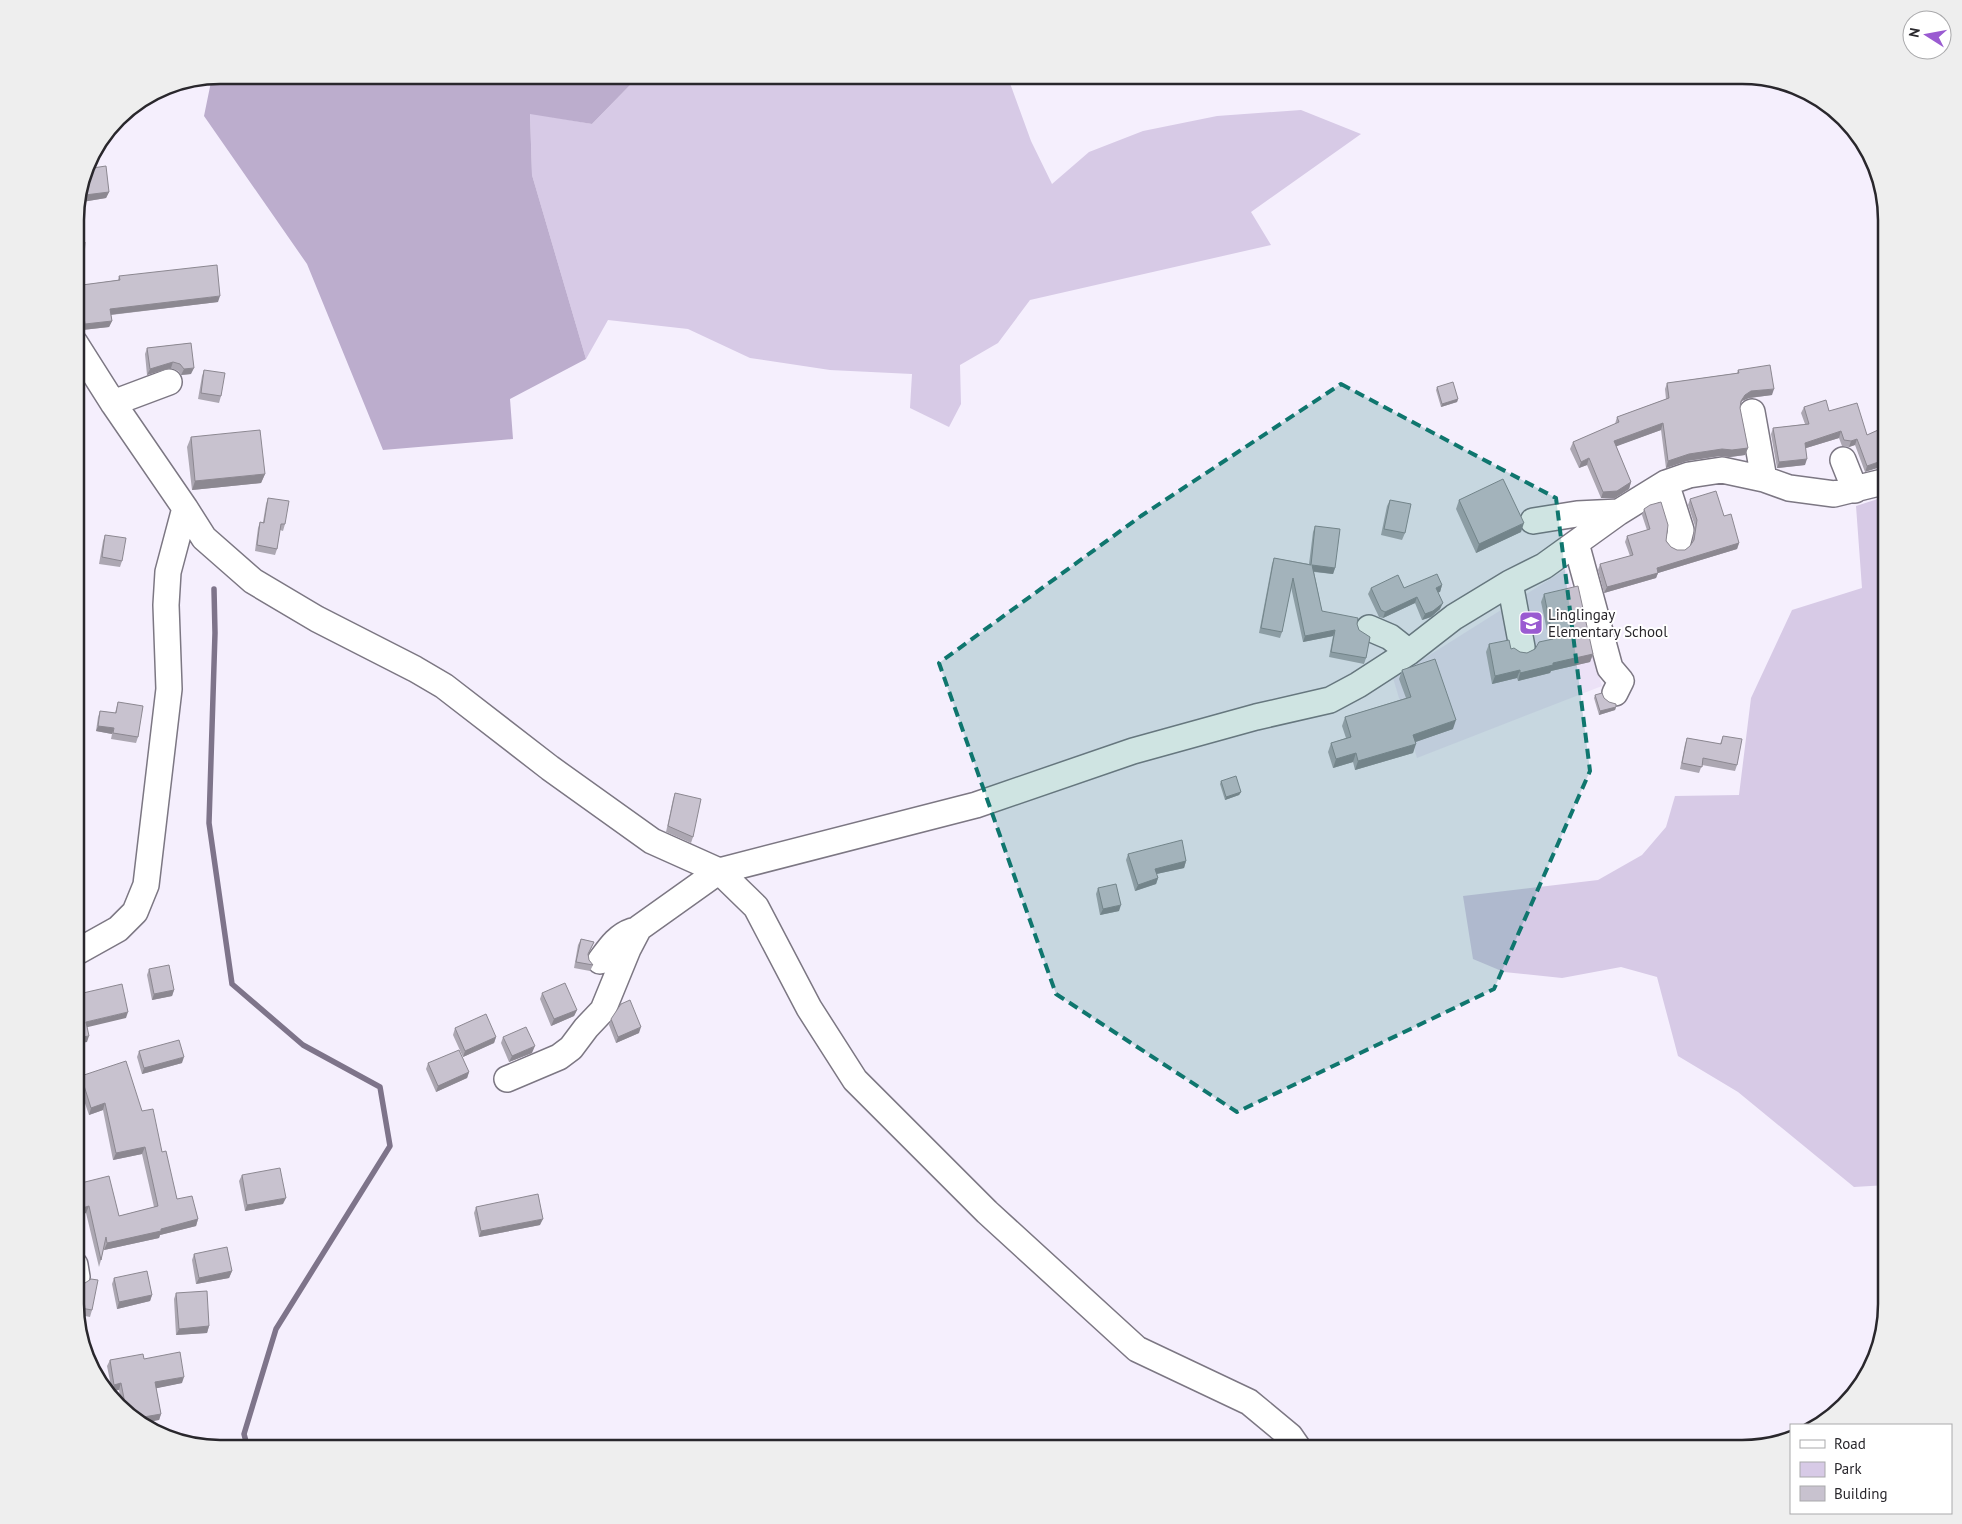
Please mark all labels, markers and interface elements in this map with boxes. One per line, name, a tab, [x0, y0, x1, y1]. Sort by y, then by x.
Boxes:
north arrow	[1902, 10, 1952, 60]
text: N	[1905, 26, 1924, 39]
place label: Linglingay Elementary School	[1548, 605, 1668, 641]
school or university icon: Linglingay Elementary School	[1518, 610, 1544, 636]
legend	[1790, 1424, 1952, 1514]
text: Road	[1834, 1434, 1866, 1453]
text: Park	[1834, 1459, 1862, 1478]
text: Building	[1834, 1484, 1888, 1503]

